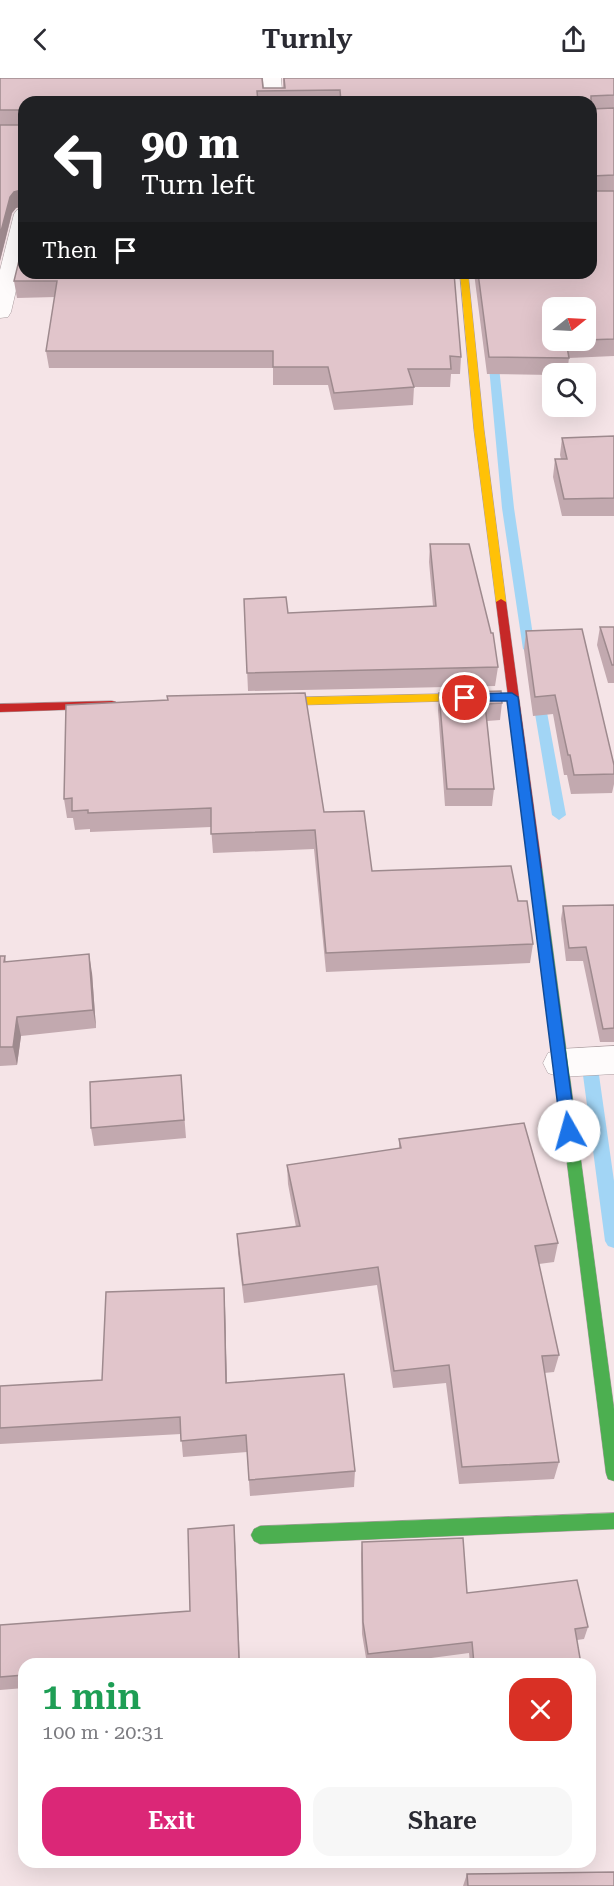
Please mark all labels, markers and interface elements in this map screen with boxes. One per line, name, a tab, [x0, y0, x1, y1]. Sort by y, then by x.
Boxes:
icon: back	[24, 23, 57, 56]
text: Turnly	[262, 23, 352, 55]
icon: share	[557, 23, 590, 56]
text: 90 m	[141, 119, 239, 168]
icon: left	[42, 120, 120, 198]
text: Turn left	[141, 169, 255, 201]
icon: arrive	[109, 234, 142, 267]
text: Then	[42, 238, 97, 263]
north arrow	[542, 297, 596, 351]
map controls	[542, 297, 596, 417]
button: search	[542, 363, 596, 417]
pin	[439, 672, 490, 723]
icon: arrive	[448, 681, 481, 714]
position arrow	[537, 1099, 601, 1163]
text: 1 min	[42, 1676, 141, 1718]
button: close	[509, 1678, 572, 1741]
text: 100 m · 20:31	[42, 1720, 164, 1744]
button: Exit	[42, 1787, 301, 1856]
button: Share	[313, 1787, 572, 1856]

